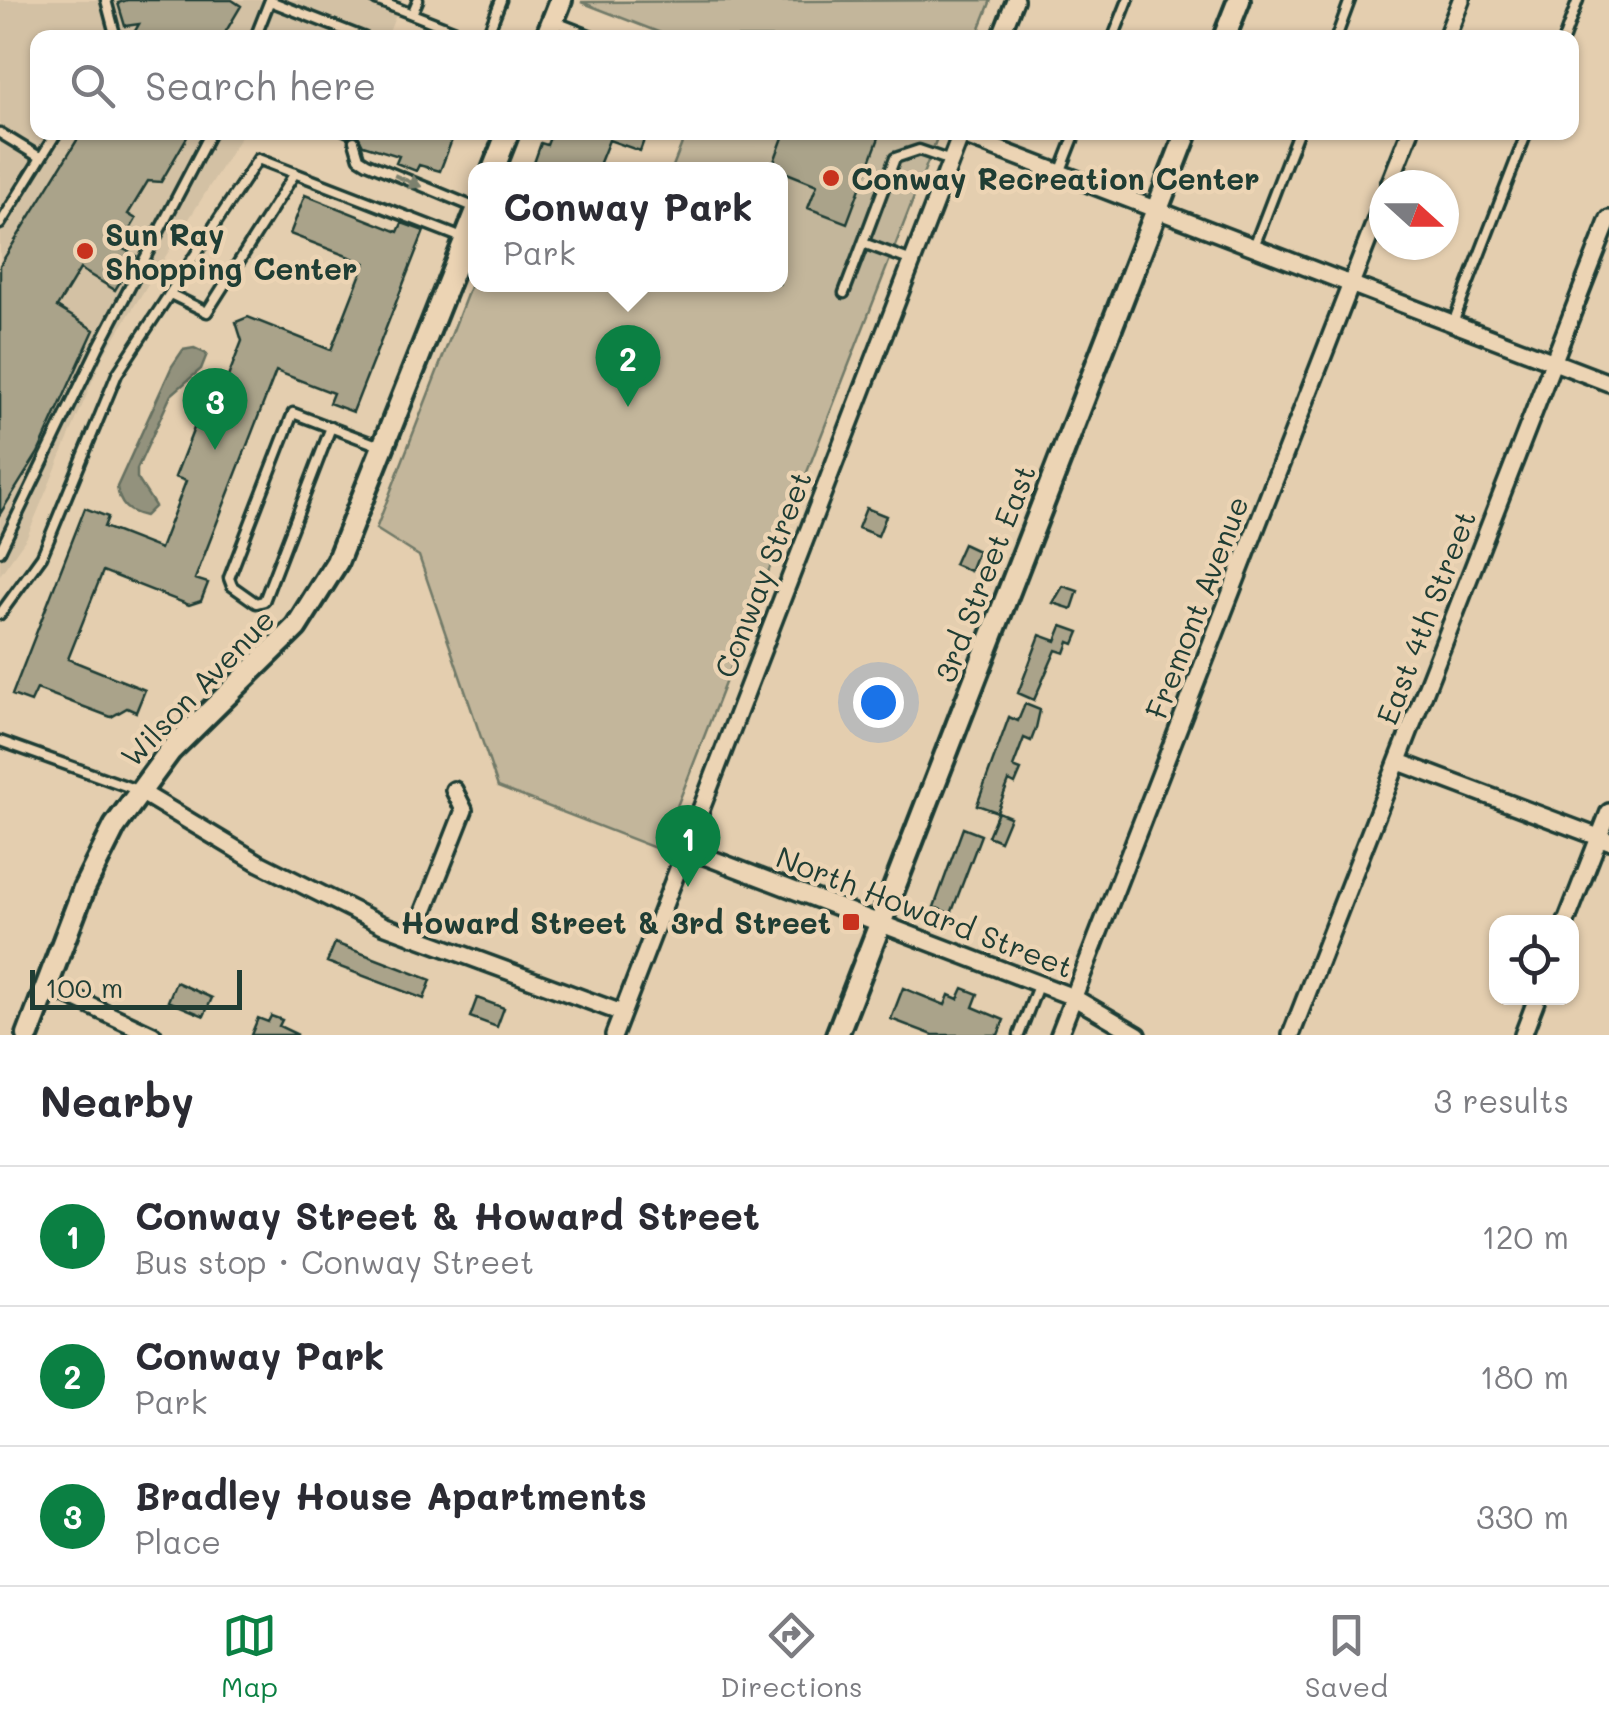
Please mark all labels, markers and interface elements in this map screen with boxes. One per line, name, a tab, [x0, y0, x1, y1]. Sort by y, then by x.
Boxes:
search box	[30, 30, 1579, 140]
icon: search	[65, 58, 120, 113]
text: Search here	[145, 60, 376, 110]
place label: Conway Recreation Center	[851, 158, 1260, 198]
popup	[468, 162, 788, 292]
marker: Conway Recreation Center	[820, 167, 842, 189]
north arrow	[1369, 170, 1459, 260]
one-way arrow	[393, 173, 423, 189]
text: Conway Park	[503, 181, 753, 231]
place label: Sun Ray Shopping Center	[105, 214, 357, 288]
text: Park	[503, 231, 576, 273]
marker: Sun Ray Shopping Center	[74, 240, 96, 262]
pin: 2	[596, 324, 660, 407]
pin: 3	[182, 368, 248, 450]
street label: 3rd Street East	[924, 458, 1044, 688]
street label: Conway Street	[704, 465, 820, 683]
street label: Fremont Avenue	[1135, 490, 1257, 724]
street label: East 4th Street	[1366, 504, 1484, 730]
street label: Wilson Avenue	[111, 599, 283, 775]
your location	[853, 677, 904, 728]
pin: 1	[656, 804, 720, 887]
street label: North Howard Street	[771, 836, 1079, 986]
place label: Howard Street & 3rd Street	[401, 902, 831, 942]
marker: Howard Street & 3rd Street	[840, 911, 862, 933]
map controls	[1489, 915, 1579, 1005]
button: locate	[1489, 915, 1579, 1005]
scale bar	[30, 965, 242, 1010]
text: 100 m	[45, 969, 123, 1005]
text: Nearby	[40, 1073, 194, 1128]
text: 3 results	[1433, 1079, 1569, 1121]
text: Conway Street & Howard Street	[135, 1190, 760, 1240]
text: 1	[65, 1215, 80, 1257]
text: 120 m	[1481, 1215, 1569, 1257]
text: Bus stop · Conway Street	[135, 1240, 534, 1282]
text: Conway Park	[135, 1330, 385, 1380]
text: 2	[64, 1355, 81, 1397]
text: 180 m	[1480, 1355, 1569, 1397]
text: Park	[135, 1380, 208, 1422]
text: Bradley House Apartments	[135, 1470, 647, 1520]
text: 3	[63, 1495, 82, 1537]
text: 330 m	[1476, 1495, 1569, 1537]
text: Place	[135, 1520, 221, 1562]
tab: Map	[221, 1608, 278, 1704]
tab: Directions	[720, 1608, 863, 1704]
tab: Saved	[1305, 1608, 1388, 1704]

